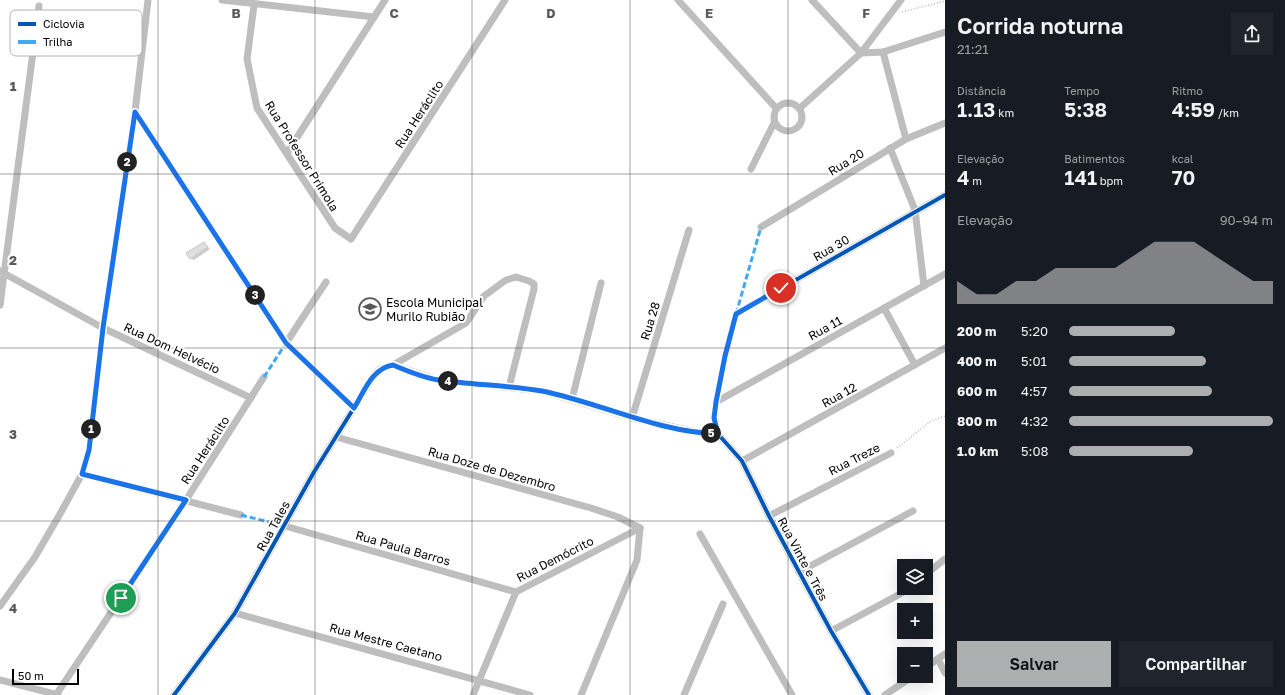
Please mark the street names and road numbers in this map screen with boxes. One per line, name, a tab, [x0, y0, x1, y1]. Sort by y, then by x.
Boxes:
street label: Rua Heráclito	[391, 77, 447, 151]
street label: Rua Professor Primola	[262, 98, 342, 214]
street label: Rua 20	[825, 145, 867, 179]
street label: Rua 30	[810, 232, 852, 264]
street label: Rua 28	[637, 300, 663, 342]
street label: Rua 11	[805, 312, 845, 343]
street label: Rua Dom Helvécio	[122, 319, 222, 377]
street label: Rua 12	[819, 379, 859, 411]
street label: Rua Heráclito	[177, 413, 233, 487]
street label: Rua Treze	[826, 440, 882, 478]
street label: Rua Doze de Dezembro	[426, 444, 558, 494]
street label: Rua Tales	[253, 498, 293, 554]
street label: Rua Vinte e Três	[775, 515, 831, 603]
street label: Rua Paula Barros	[354, 527, 452, 569]
street label: Rua Demócrito	[514, 533, 596, 585]
street label: Rua Mestre Caetano	[328, 620, 444, 664]

